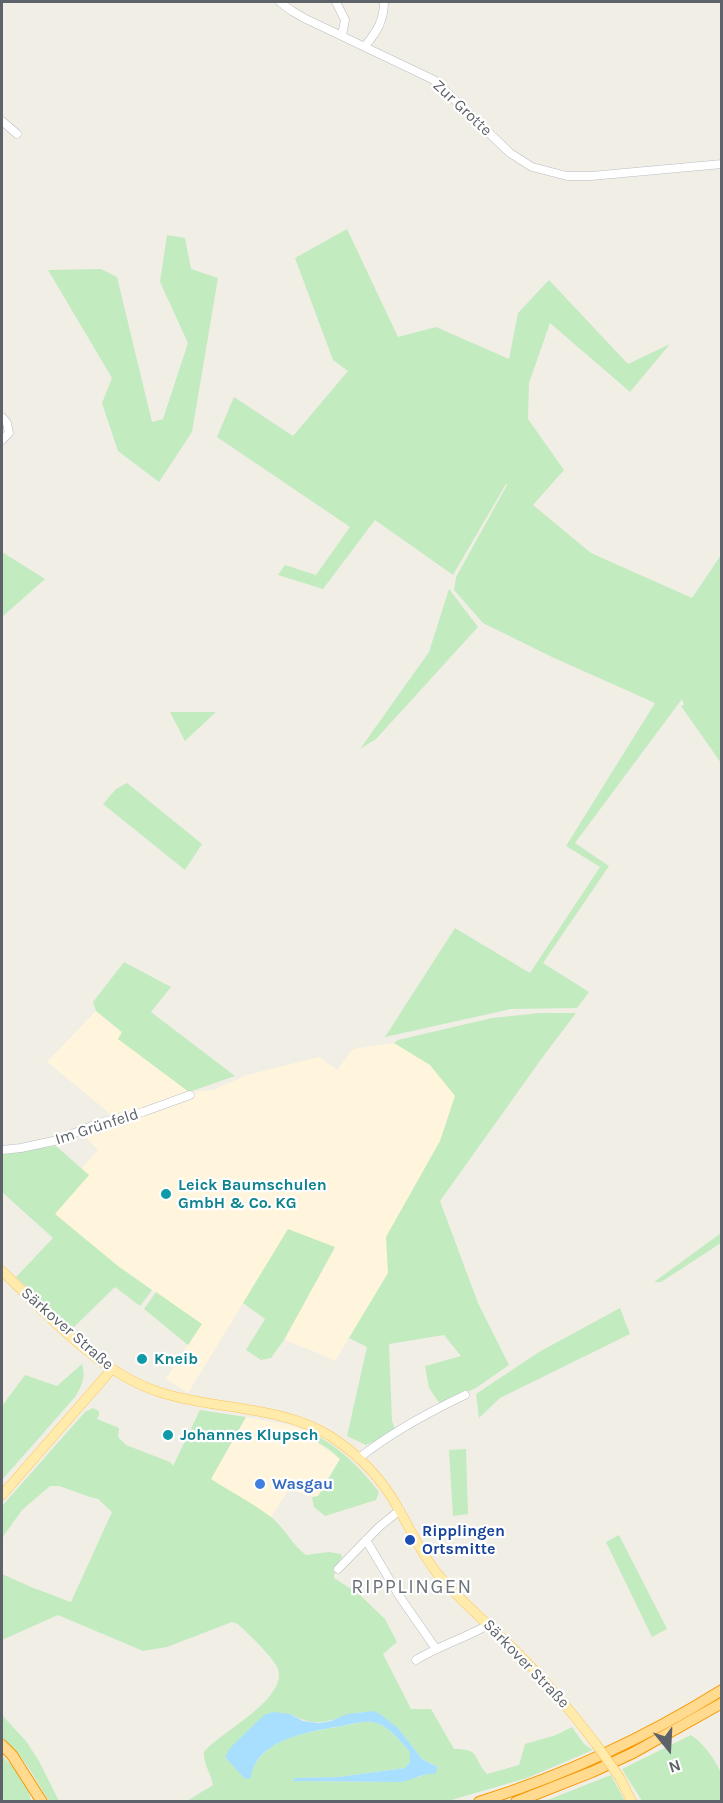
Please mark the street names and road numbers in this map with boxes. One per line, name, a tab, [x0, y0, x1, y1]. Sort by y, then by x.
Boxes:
street label: Zur Grotte	[428, 76, 496, 140]
street label: Im Grünfeld	[53, 1105, 141, 1149]
street label: Särkover Straße	[17, 1284, 117, 1374]
street label: Särkover Straße	[479, 1616, 573, 1712]

